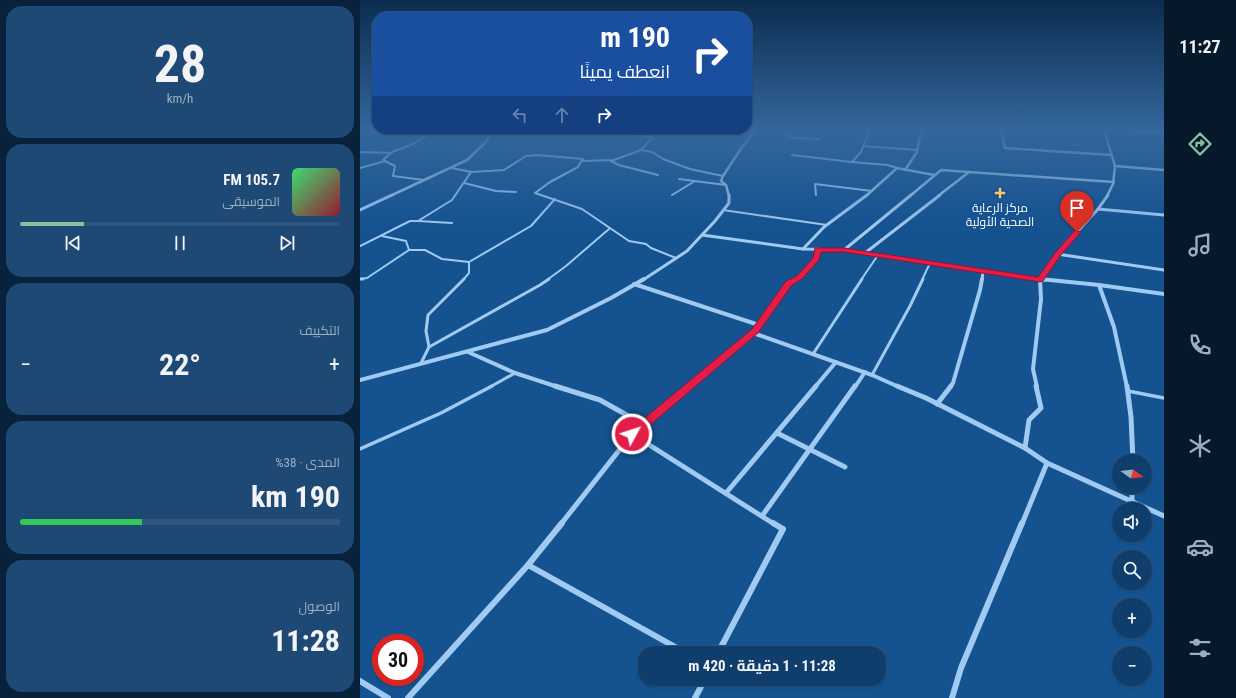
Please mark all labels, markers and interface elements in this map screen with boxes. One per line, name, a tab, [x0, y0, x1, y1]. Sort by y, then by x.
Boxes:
text: 190 m	[600, 21, 670, 54]
icon: right	[684, 28, 736, 80]
text: 28	[154, 34, 206, 95]
text: 11:27	[1179, 36, 1221, 57]
text: انعطف يمينًا	[579, 61, 670, 82]
text: km/h	[167, 91, 193, 106]
icon: left	[509, 104, 531, 126]
icon: ahead	[551, 104, 573, 126]
icon: right	[593, 104, 615, 126]
icon: directions	[1186, 130, 1214, 158]
text: 105.7 FM	[223, 171, 280, 189]
marker: مركز الرعاية الصحية الأولية	[994, 187, 1006, 199]
pin	[1060, 191, 1094, 232]
text: الموسيقى	[222, 194, 280, 209]
icon: arrive	[1066, 197, 1088, 219]
place label: مركز الرعاية الصحية الأولية	[966, 201, 1034, 229]
icon: music	[1186, 231, 1214, 259]
icon: previous	[62, 232, 84, 254]
icon: pause	[169, 232, 191, 254]
icon: next	[276, 232, 298, 254]
text: التكييف	[299, 323, 340, 338]
icon: phone	[1186, 331, 1214, 359]
text: 22°	[159, 347, 201, 382]
text: −	[20, 352, 31, 377]
text: +	[329, 352, 340, 377]
position arrow	[611, 413, 653, 455]
icon: climate	[1186, 432, 1214, 460]
north arrow	[1112, 454, 1152, 494]
map controls	[1112, 454, 1152, 686]
text: المدى · 38%	[275, 455, 340, 470]
text: 190 km	[251, 479, 340, 514]
button: sound	[1112, 502, 1152, 542]
icon: car	[1186, 533, 1214, 561]
button: search	[1112, 550, 1152, 590]
button: +	[1112, 598, 1152, 638]
text: الوصول	[299, 599, 340, 614]
text: 11:28	[271, 623, 340, 658]
speed limit sign: 30	[372, 634, 424, 686]
icon: filters	[1186, 634, 1214, 662]
button: −	[1112, 646, 1152, 686]
text: 11:28 · 1 دقيقة · 420 m	[688, 657, 836, 675]

